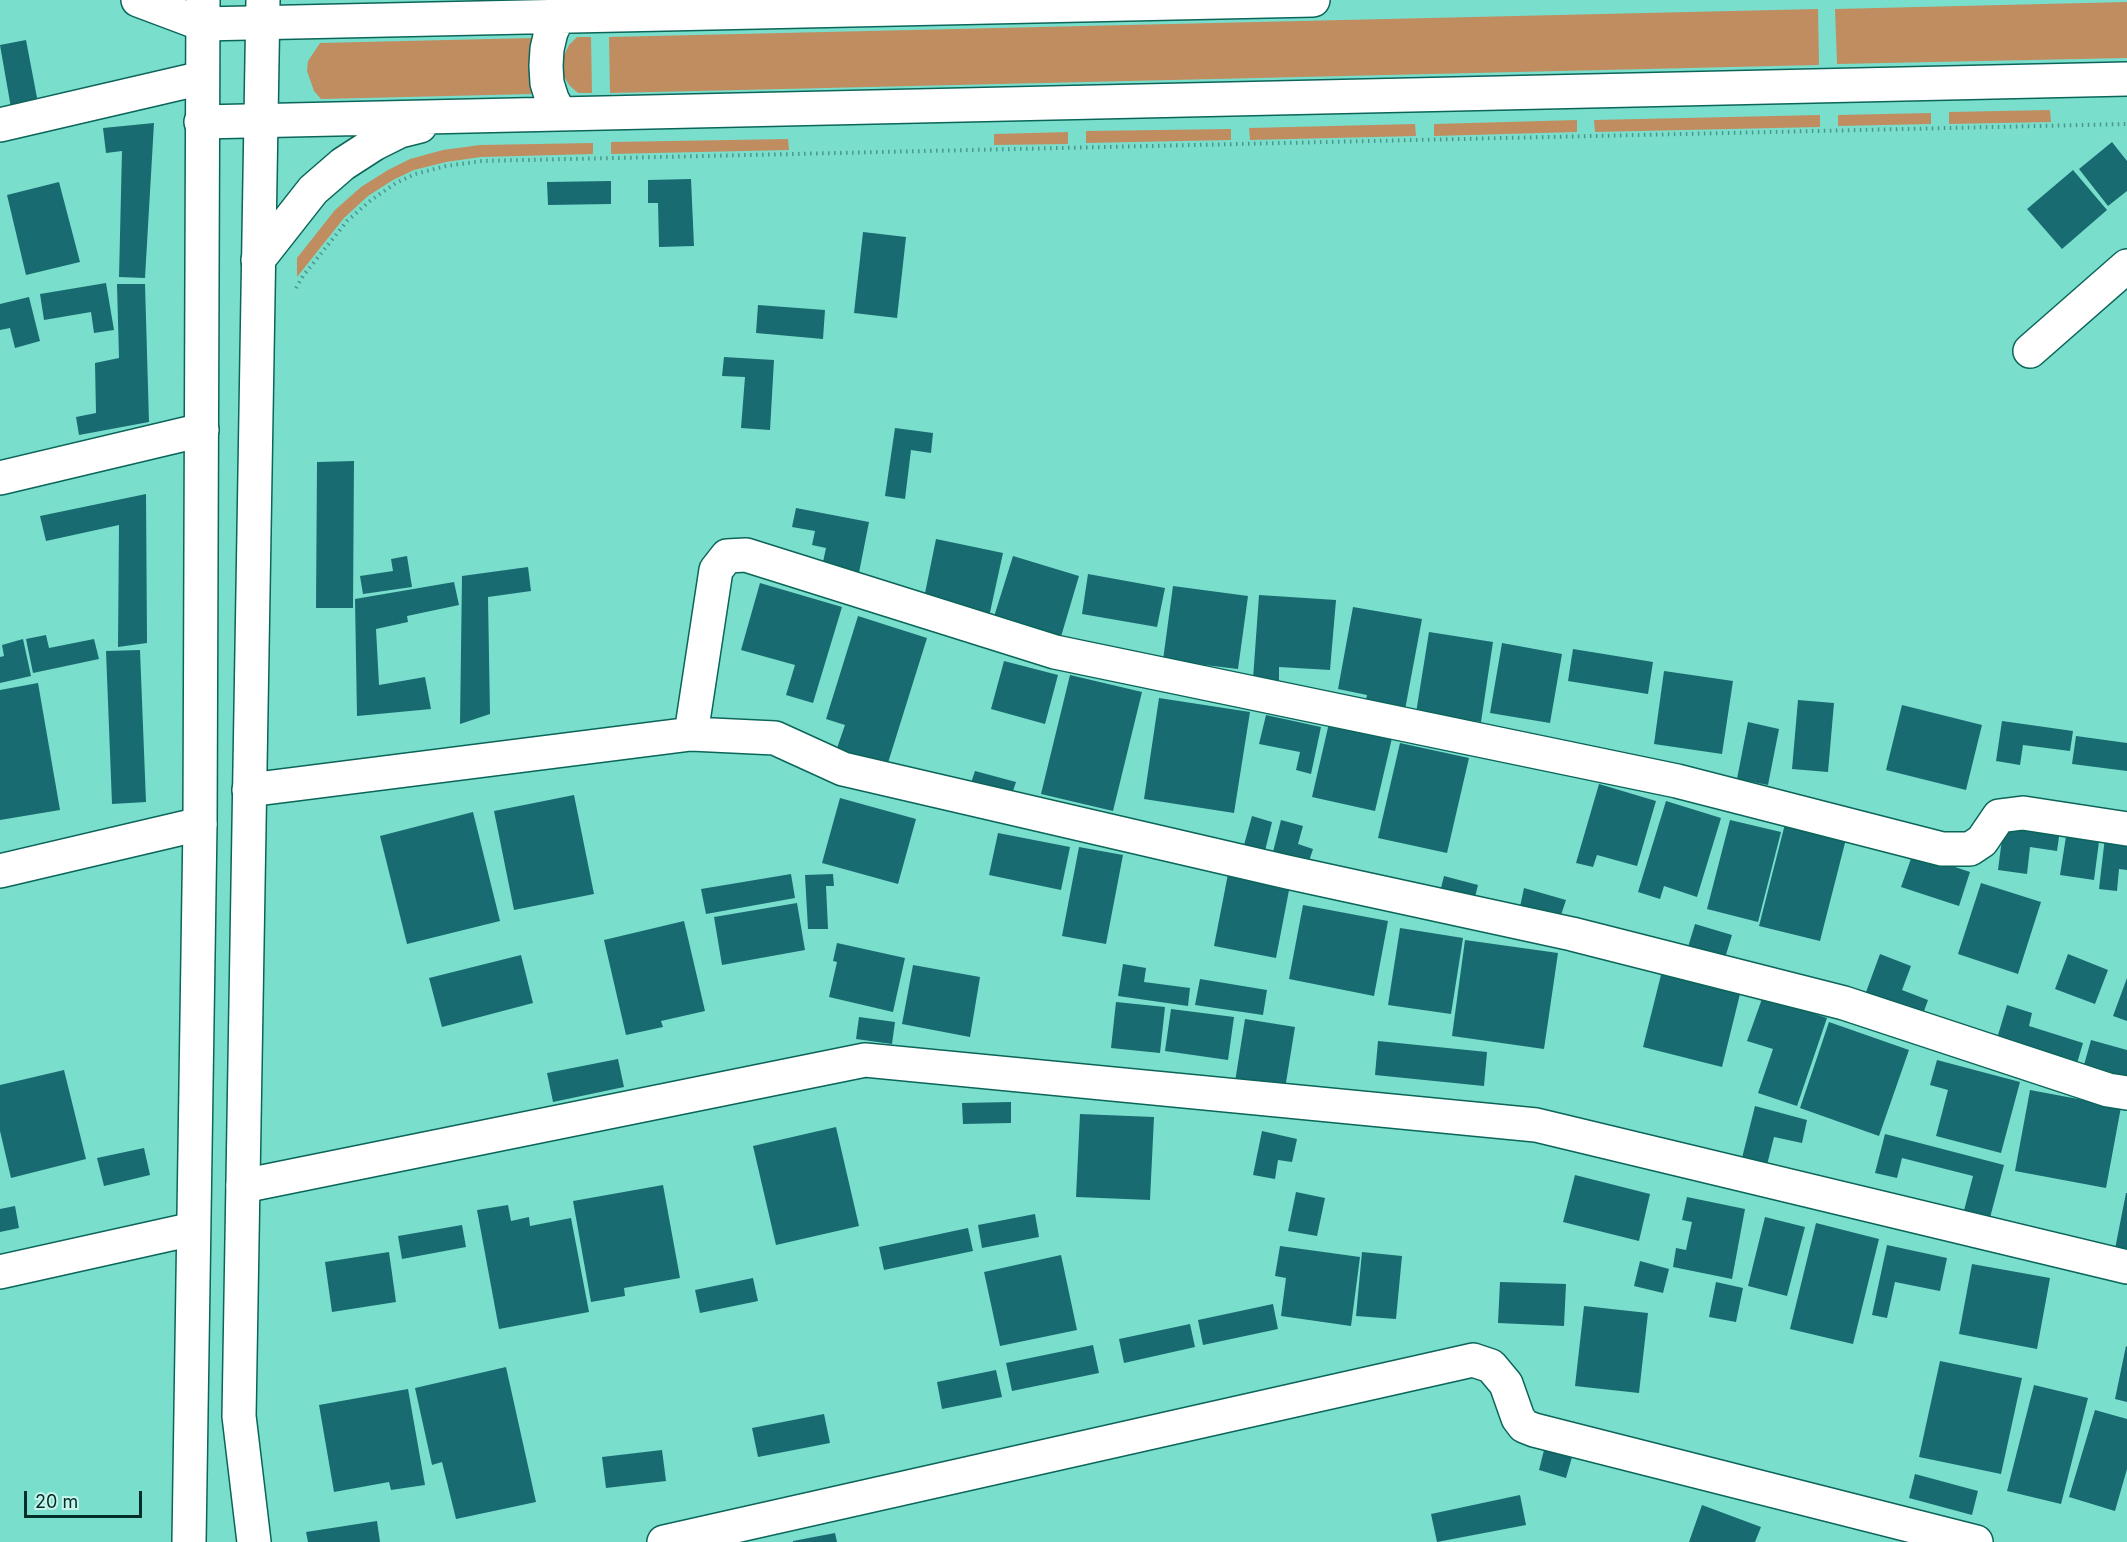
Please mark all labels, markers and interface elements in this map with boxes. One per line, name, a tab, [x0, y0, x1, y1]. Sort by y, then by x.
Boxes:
scale bar	[27, 1479, 146, 1517]
text: 20 m	[35, 1491, 78, 1512]

